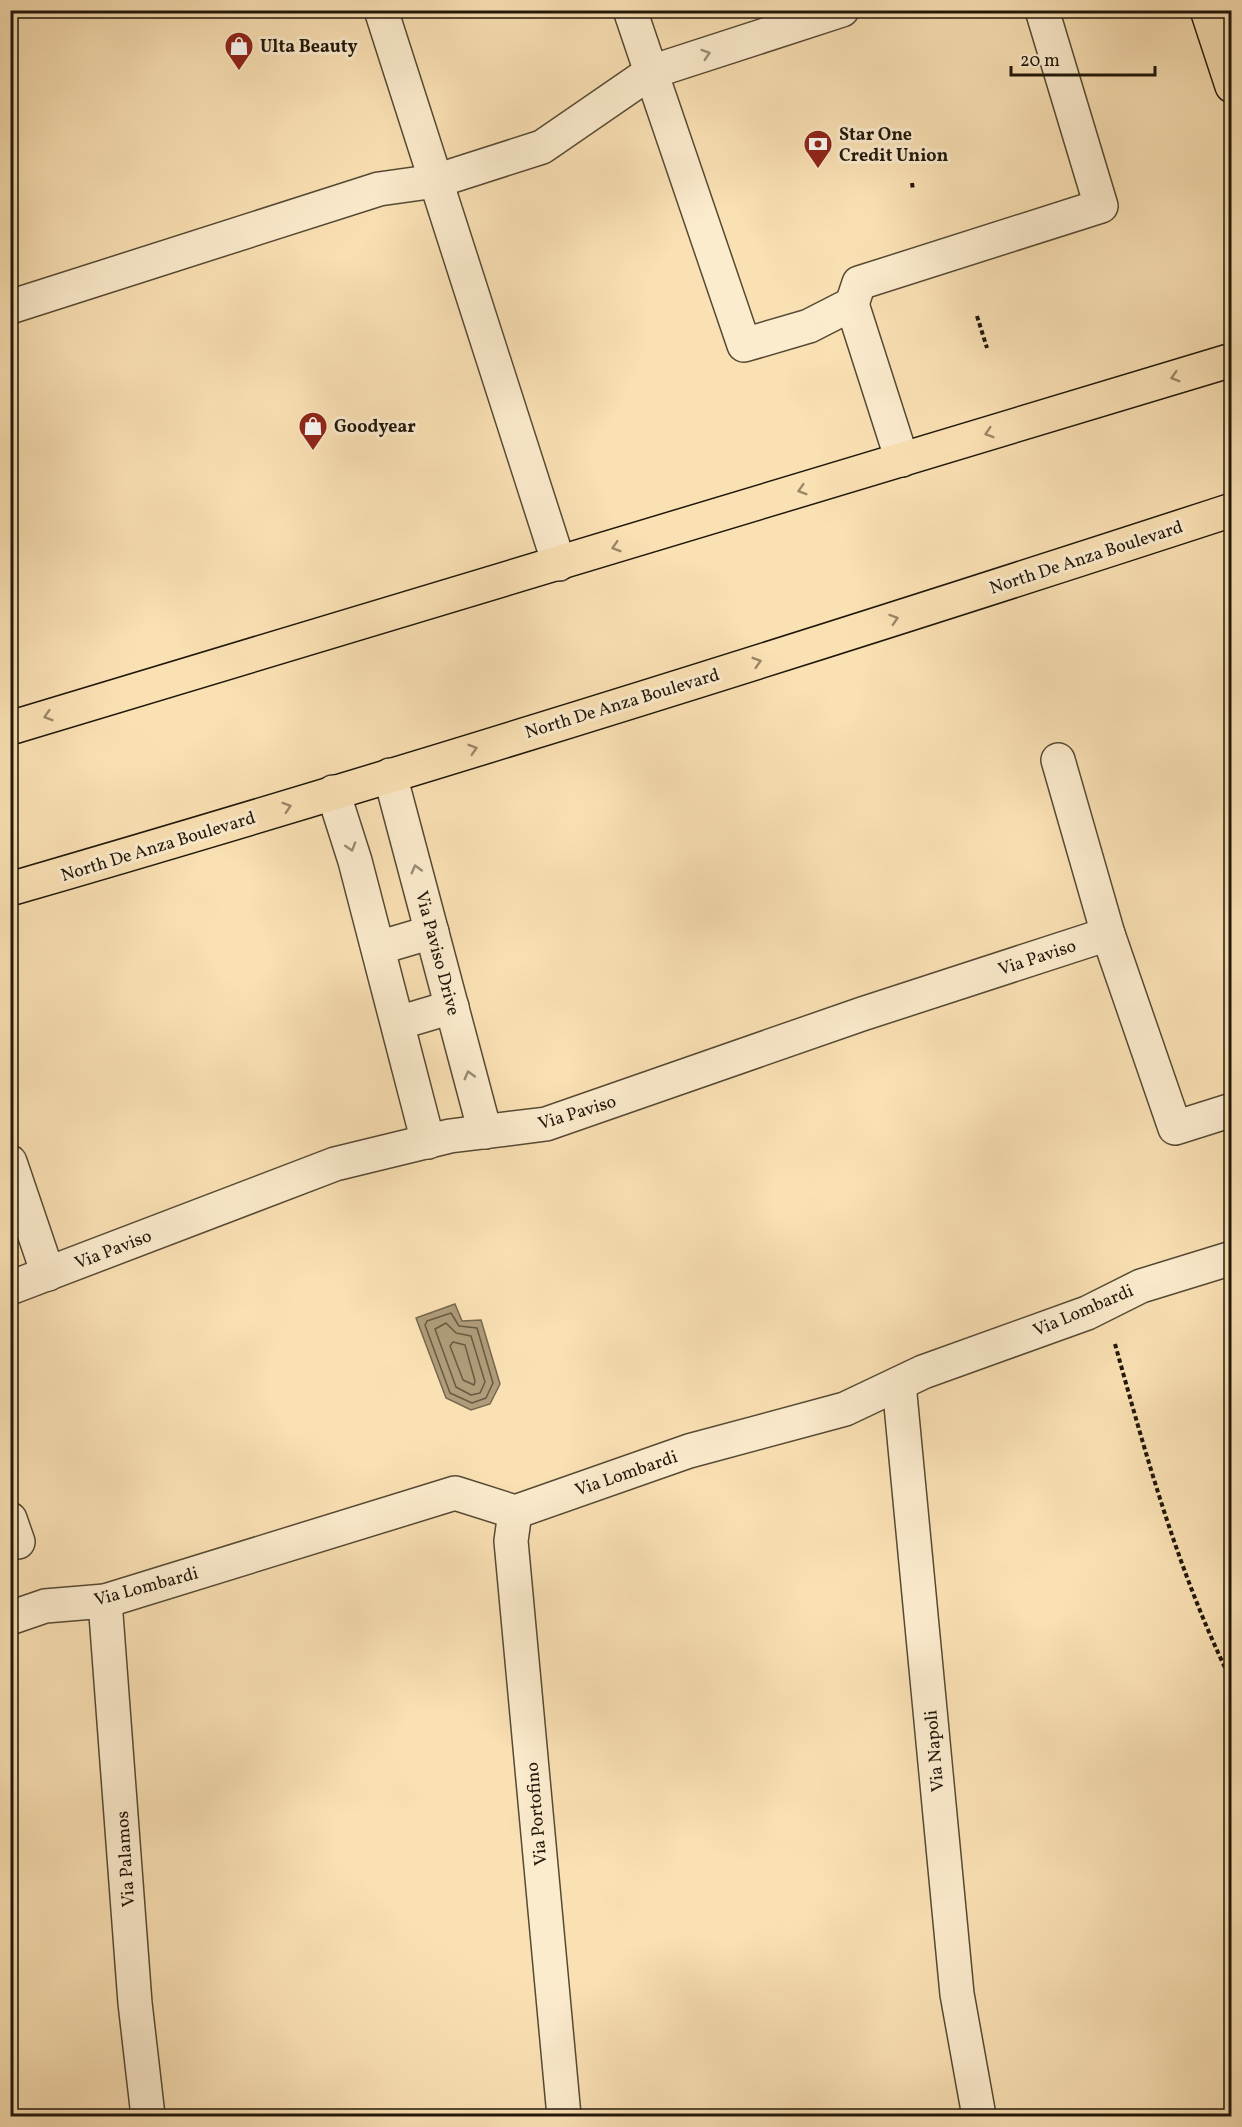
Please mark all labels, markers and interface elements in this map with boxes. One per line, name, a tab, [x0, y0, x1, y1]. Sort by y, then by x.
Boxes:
shop icon: Ulta Beauty	[223, 30, 255, 72]
place label: Ulta Beauty	[260, 35, 358, 60]
scale bar	[1011, 39, 1155, 77]
one-way arrow	[700, 49, 711, 61]
text: 20 m	[1020, 49, 1060, 74]
place label: Star One Credit Union	[839, 123, 948, 169]
bank icon: Star One Credit Union	[802, 128, 834, 170]
one-way arrow	[1171, 370, 1181, 382]
shop icon: Goodyear	[297, 410, 329, 452]
place label: Goodyear	[334, 415, 416, 440]
one-way arrow	[984, 426, 995, 438]
one-way arrow	[797, 483, 808, 495]
street label: North De Anza Boulevard	[986, 515, 1186, 602]
one-way arrow	[611, 540, 622, 552]
one-way arrow	[888, 614, 899, 626]
one-way arrow	[751, 657, 762, 669]
street label: North De Anza Boulevard	[522, 663, 723, 746]
one-way arrow	[43, 709, 54, 721]
one-way arrow	[467, 744, 478, 756]
one-way arrow	[281, 801, 291, 814]
street label: North De Anza Boulevard	[58, 806, 259, 889]
one-way arrow	[344, 841, 356, 852]
one-way arrow	[411, 864, 423, 875]
street label: Via Paviso Drive	[408, 888, 465, 1018]
street label: Via Paviso	[995, 934, 1080, 983]
one-way arrow	[464, 1070, 477, 1080]
street label: Via Paviso	[535, 1090, 620, 1137]
street label: Via Paviso	[71, 1224, 156, 1276]
street label: Via Lombardi	[1029, 1279, 1138, 1344]
street label: Via Lombardi	[572, 1445, 681, 1504]
street label: Via Lombardi	[92, 1562, 201, 1613]
street label: Via Napoli	[919, 1709, 952, 1793]
street label: Via Portofino	[521, 1761, 554, 1867]
street label: Via Palamos	[111, 1810, 142, 1908]

